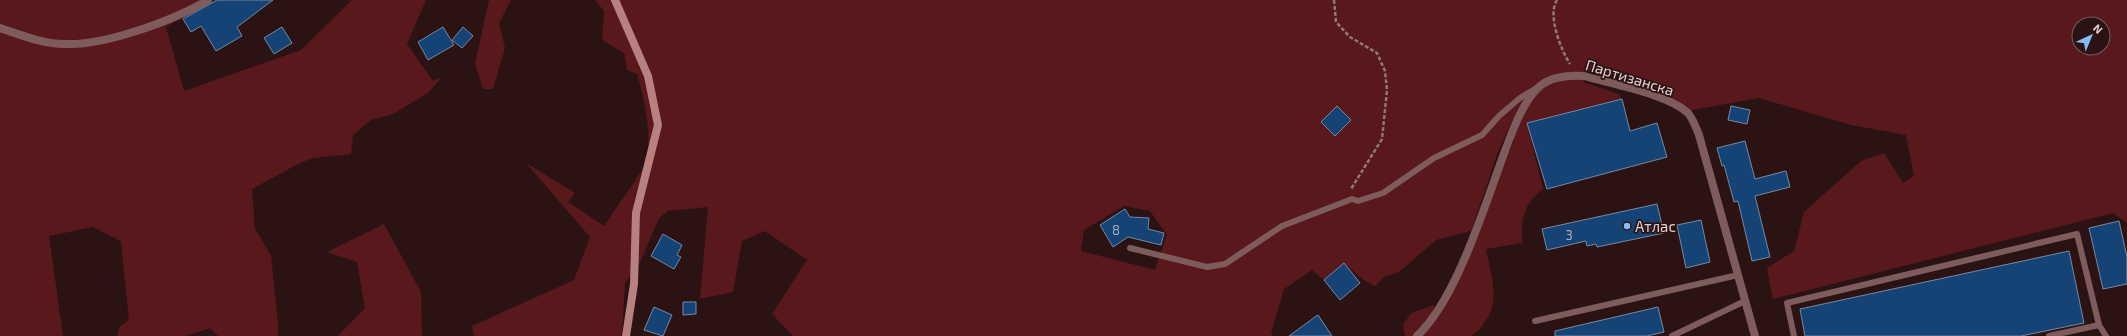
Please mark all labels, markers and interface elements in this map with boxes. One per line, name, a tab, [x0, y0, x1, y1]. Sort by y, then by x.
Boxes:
north arrow	[2071, 16, 2111, 56]
text: N	[2091, 21, 2106, 36]
street label: Партизанска	[1584, 55, 1676, 99]
place label: Атлас	[1635, 217, 1676, 235]
marker: Атлас	[1622, 221, 1632, 231]
house number: 8	[1112, 222, 1120, 238]
house number: 3	[1565, 227, 1573, 243]

